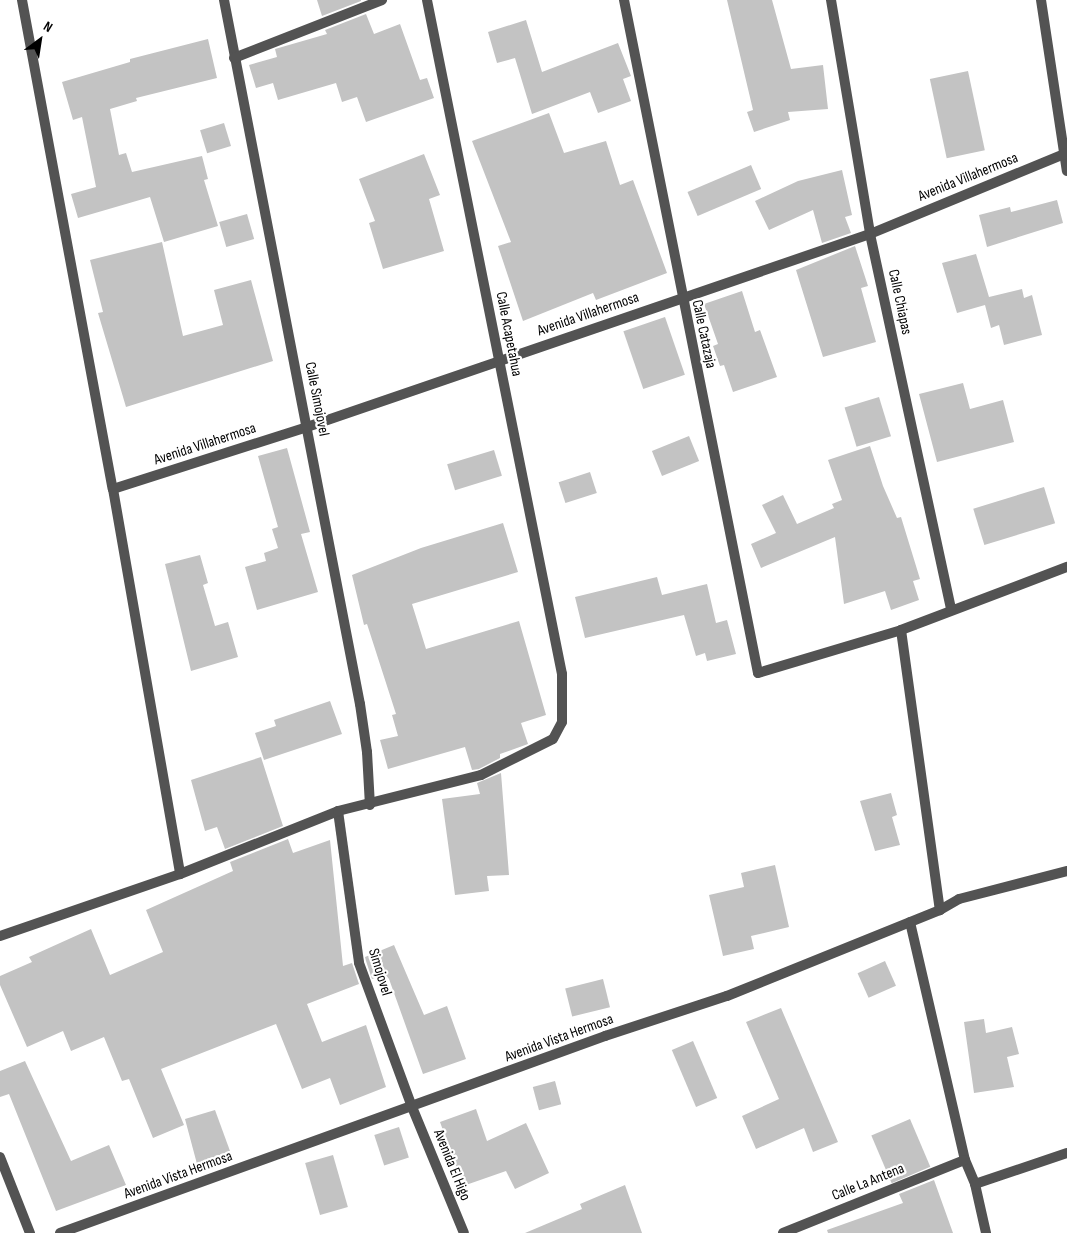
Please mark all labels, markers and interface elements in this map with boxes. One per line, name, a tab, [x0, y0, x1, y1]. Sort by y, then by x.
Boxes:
north arrow	[15, 15, 65, 65]
text: N	[40, 17, 56, 36]
street label: Avenida Villahermosa	[915, 149, 1021, 205]
street label: Calle Chiapas	[884, 268, 916, 336]
street label: Avenida Villahermosa	[535, 288, 641, 340]
street label: Calle Acapetahua	[492, 290, 526, 378]
street label: Calle Catazaja	[688, 298, 720, 370]
street label: Calle Simojovel	[301, 360, 333, 438]
street label: Avenida Villahermosa	[152, 419, 258, 469]
street label: Simojovel	[364, 946, 396, 998]
street label: Avenida Vista Hermosa	[502, 1010, 616, 1066]
street label: Avenida El Higo	[430, 1127, 474, 1203]
street label: Avenida Vista Hermosa	[121, 1147, 235, 1203]
street label: Calle La Antena	[829, 1159, 907, 1205]

